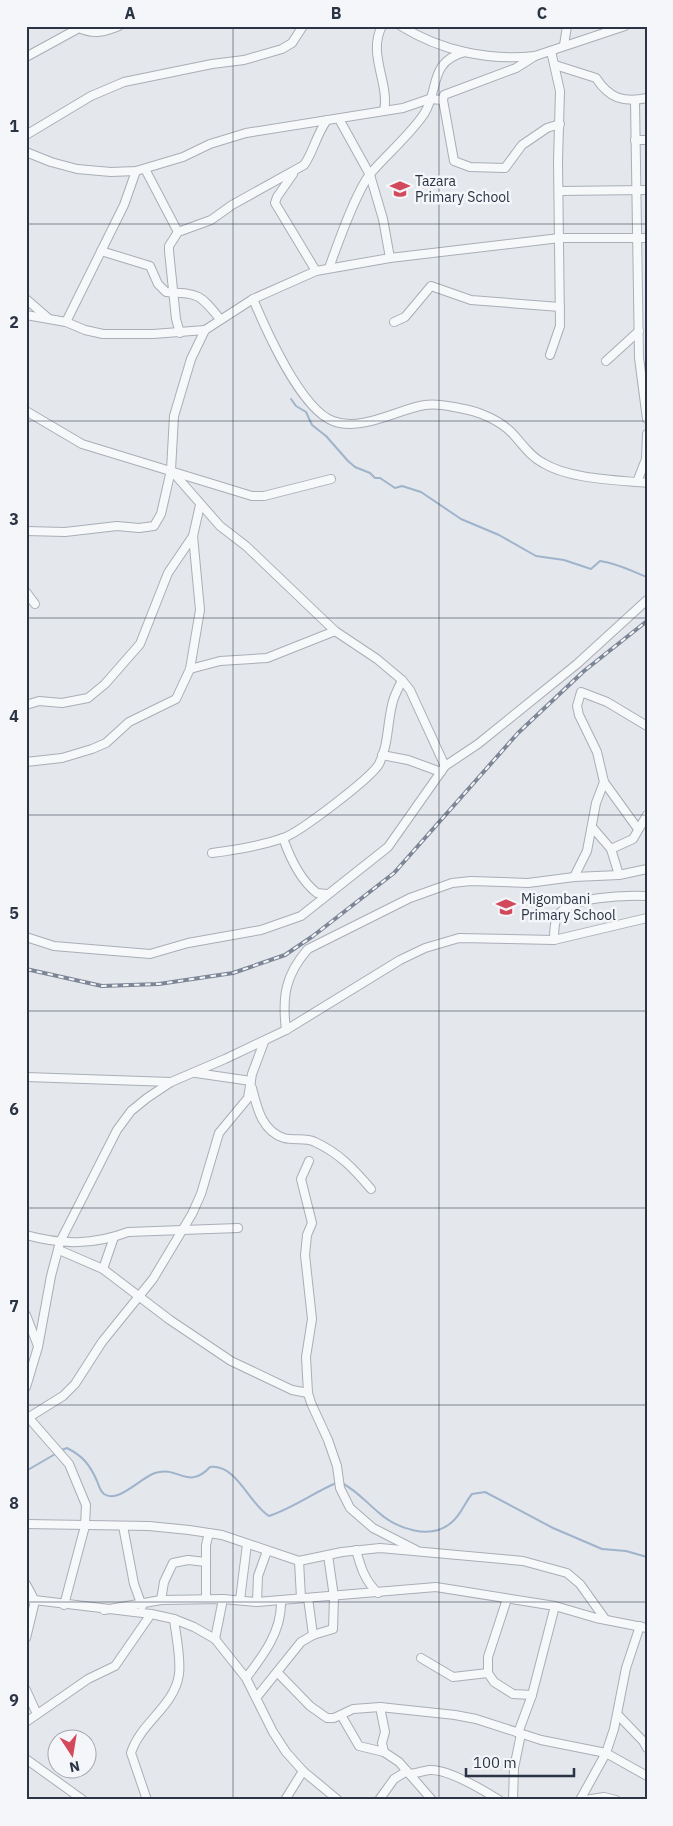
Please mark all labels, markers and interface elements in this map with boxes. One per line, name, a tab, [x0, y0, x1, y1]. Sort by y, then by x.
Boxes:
text: A	[125, 3, 136, 23]
text: B	[331, 3, 342, 23]
text: C	[537, 3, 547, 23]
text: 1	[9, 116, 19, 136]
place label: Tazara Primary School	[415, 172, 510, 206]
school or university icon: Tazara Primary School	[389, 178, 411, 200]
text: 2	[9, 312, 19, 332]
text: 3	[9, 509, 19, 529]
text: 4	[9, 706, 19, 726]
place label: Migombani Primary School	[521, 890, 616, 924]
school or university icon: Migombani Primary School	[495, 896, 517, 918]
text: 5	[9, 903, 19, 923]
text: 6	[9, 1099, 19, 1119]
text: 7	[9, 1296, 19, 1316]
text: 8	[9, 1493, 19, 1513]
text: 9	[9, 1690, 19, 1710]
north arrow	[48, 1728, 98, 1778]
scale bar	[466, 1746, 573, 1778]
text: 100 m	[473, 1753, 517, 1772]
text: N	[68, 1757, 82, 1777]

